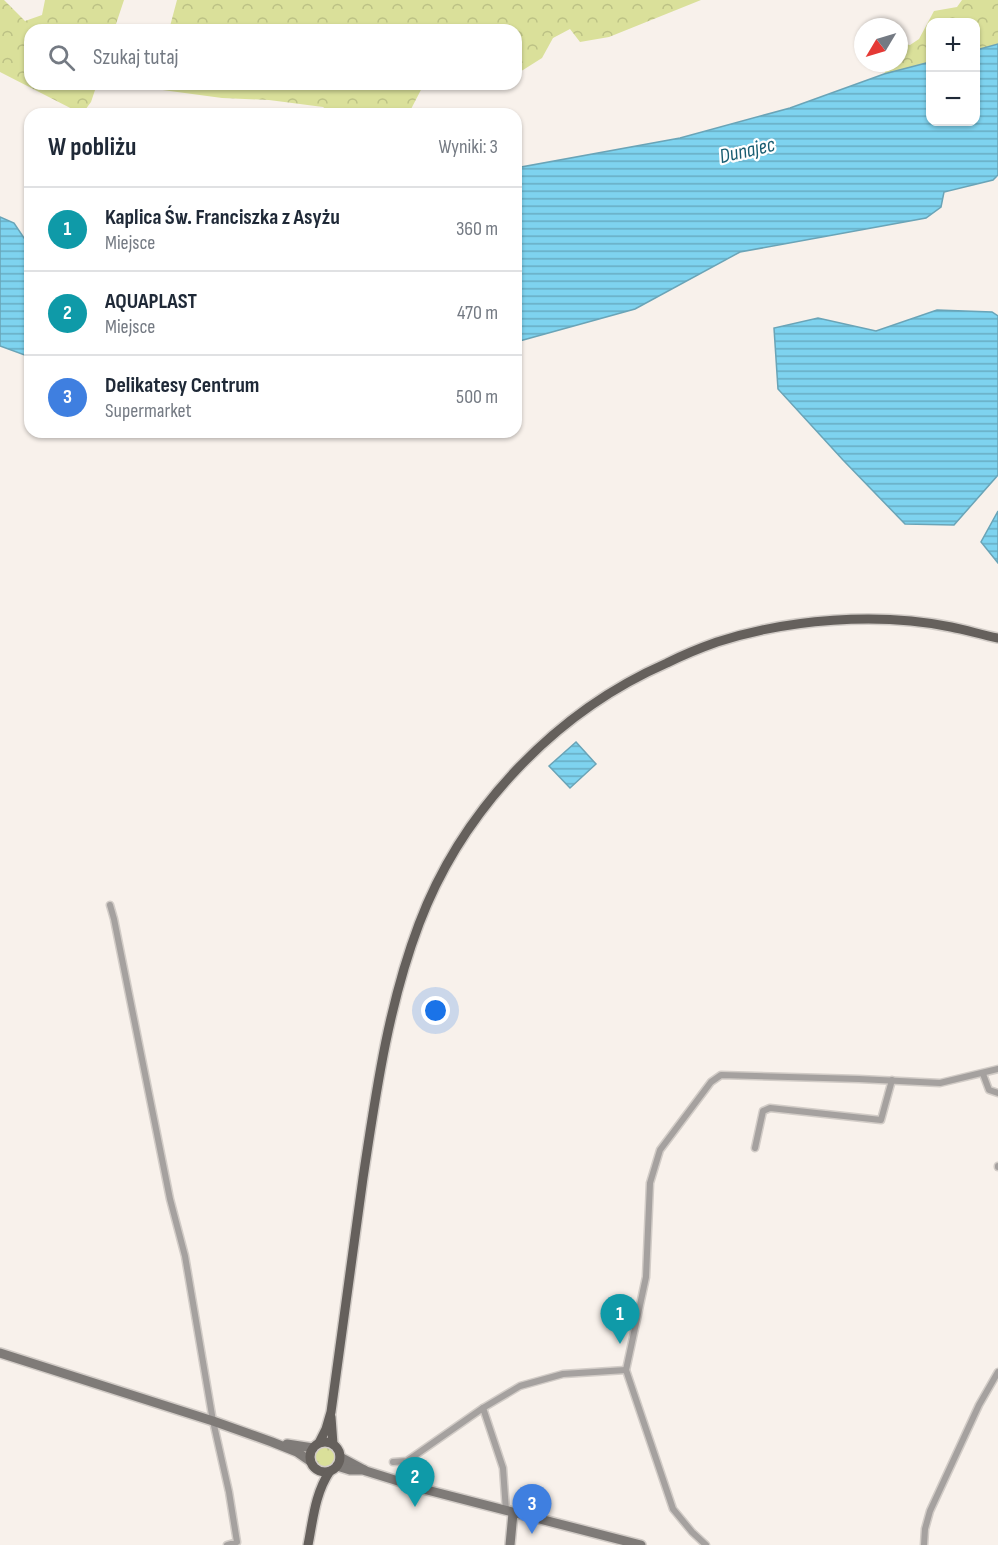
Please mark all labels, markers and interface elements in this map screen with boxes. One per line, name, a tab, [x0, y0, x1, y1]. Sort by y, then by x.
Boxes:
north arrow	[854, 18, 908, 72]
map controls	[926, 18, 980, 126]
button: +	[926, 18, 980, 72]
search box	[24, 24, 522, 90]
icon: search	[45, 41, 78, 74]
text: Szukaj tutaj	[93, 44, 179, 71]
button: −	[926, 72, 980, 126]
text: W pobliżu	[48, 132, 136, 163]
water label: Dunajec	[717, 132, 778, 169]
text: Wyniki: 3	[438, 135, 498, 159]
text: Kaplica Św. Franciszka z Asyżu	[105, 204, 340, 231]
text: 1	[64, 217, 71, 241]
text: 360 m	[456, 217, 498, 241]
text: Miejsce	[105, 231, 155, 255]
text: AQUAPLAST	[105, 288, 197, 315]
text: 2	[63, 301, 72, 325]
text: 470 m	[457, 301, 498, 325]
text: Miejsce	[105, 315, 155, 339]
text: Delikatesy Centrum	[105, 372, 259, 399]
text: 3	[63, 385, 72, 409]
text: 500 m	[456, 385, 498, 409]
text: Supermarket	[105, 399, 192, 423]
your location	[421, 996, 450, 1025]
pin: 1	[600, 1294, 640, 1344]
pin: 2	[396, 1458, 434, 1507]
pin: 3	[512, 1484, 552, 1534]

